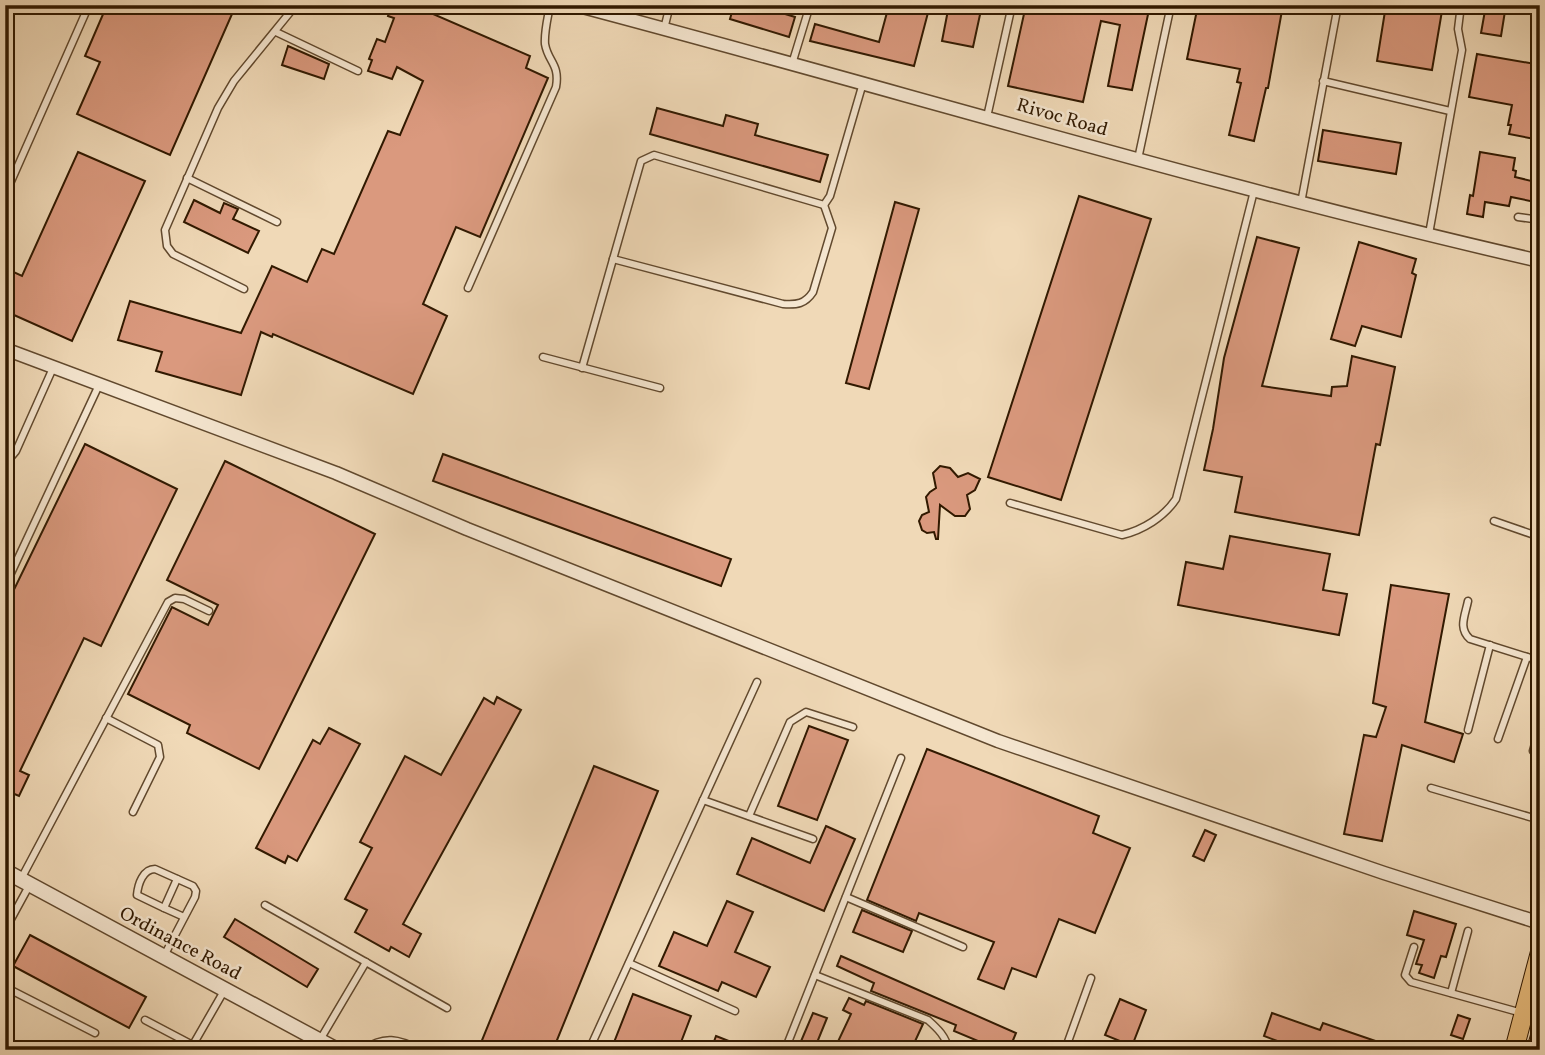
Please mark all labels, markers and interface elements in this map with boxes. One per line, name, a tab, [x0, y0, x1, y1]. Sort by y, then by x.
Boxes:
street label: Rivoc Road	[1013, 93, 1111, 143]
street label: Ordinance Road	[114, 901, 246, 987]

